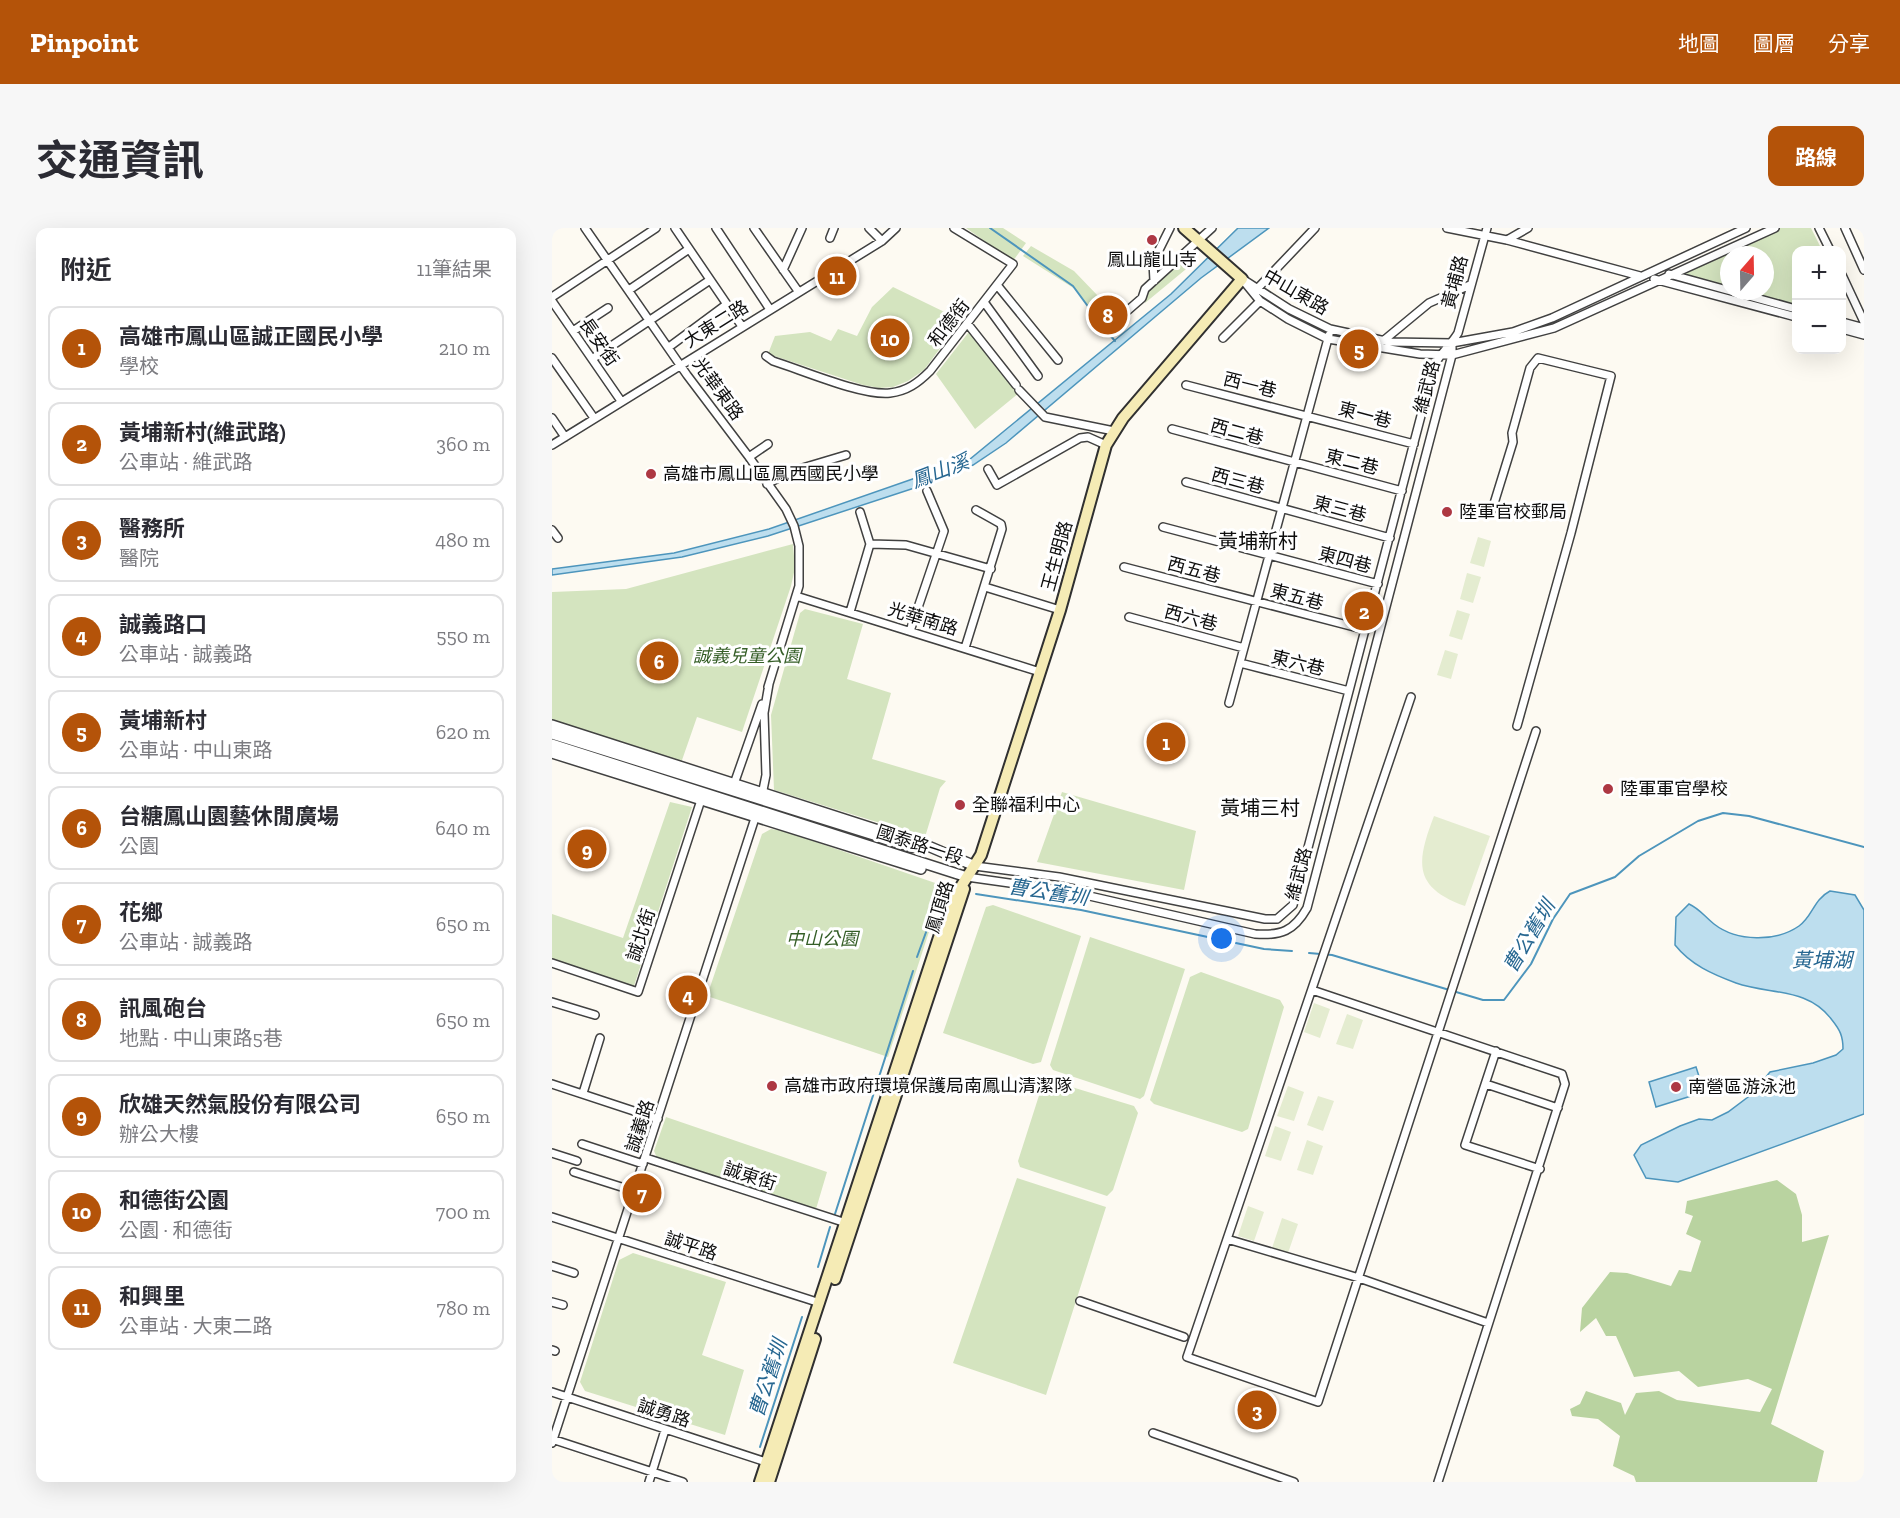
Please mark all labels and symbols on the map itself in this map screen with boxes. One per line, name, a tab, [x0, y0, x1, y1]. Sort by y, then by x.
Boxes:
marker: 鳳山龍山寺	[1145, 233, 1159, 247]
north arrow	[1720, 246, 1774, 300]
place label: 鳳山龍山寺	[1107, 249, 1197, 271]
street label: 黃埔路	[1437, 253, 1473, 311]
pin: 11	[818, 254, 856, 298]
street label: 中山東路	[1259, 264, 1333, 320]
pin: 8	[1088, 292, 1128, 338]
street label: 和德街	[924, 295, 974, 351]
street label: 大東二路	[680, 296, 752, 352]
street label: 長安街	[575, 314, 623, 370]
pin: 10	[870, 316, 910, 360]
pin: 5	[1340, 326, 1378, 372]
street label: 光華東路	[688, 353, 748, 425]
street label: 維武路	[1409, 358, 1445, 416]
street label: 西一巷	[1221, 368, 1279, 402]
street label: 東一巷	[1336, 397, 1394, 433]
street label: 西二巷	[1208, 414, 1266, 450]
street label: 東二巷	[1323, 445, 1381, 479]
water label: 鳳山溪	[908, 448, 975, 493]
place label: 高雄市鳳山區鳳西國民小學	[663, 463, 879, 485]
street label: 西三巷	[1209, 463, 1267, 499]
marker: 高雄市鳳山區鳳西國民小學	[644, 467, 658, 481]
street label: 東三巷	[1311, 491, 1369, 527]
place label: 陸軍官校郵局	[1459, 501, 1567, 523]
marker: 陸軍官校郵局	[1440, 505, 1454, 519]
street label: 王生明路	[1037, 518, 1077, 594]
district label: 黃埔新村	[1218, 529, 1298, 553]
street label: 東四巷	[1316, 542, 1374, 578]
street label: 西五巷	[1165, 552, 1223, 588]
street label: 東五巷	[1268, 579, 1326, 615]
pin: 2	[1344, 588, 1384, 634]
street label: 光華南路	[885, 598, 961, 640]
street label: 西六巷	[1162, 600, 1220, 636]
pin: 6	[640, 638, 678, 684]
park label: 誠義兒童公園	[693, 645, 804, 667]
street label: 東六巷	[1269, 646, 1327, 680]
pin: 1	[1146, 720, 1186, 764]
place label: 陸軍軍官學校	[1620, 778, 1728, 800]
marker: 陸軍軍官學校	[1601, 782, 1615, 796]
place label: 全聯福利中心	[972, 794, 1080, 816]
district label: 黃埔三村	[1220, 796, 1300, 820]
marker: 全聯福利中心	[953, 798, 967, 812]
street label: 國泰路一段	[874, 821, 966, 869]
pin: 9	[567, 826, 606, 872]
street label: 維武路	[1281, 845, 1317, 903]
water label: 曹公舊圳	[1007, 874, 1092, 911]
street label: 鳳頂路	[922, 878, 958, 936]
water label: 曹公舊圳	[1498, 893, 1561, 976]
street label: 誠北街	[622, 906, 660, 964]
your location	[1207, 924, 1236, 953]
park label: 中山公園	[786, 928, 861, 950]
water label: 黃埔湖	[1792, 948, 1855, 972]
pin: 4	[668, 972, 708, 1017]
place label: 高雄市政府環境保護局南鳳山清潔隊	[784, 1075, 1072, 1097]
place label: 南營區游泳池	[1688, 1076, 1796, 1098]
marker: 高雄市政府環境保護局南鳳山清潔隊	[765, 1079, 779, 1093]
marker: 南營區游泳池	[1669, 1080, 1683, 1094]
street label: 誠義路	[621, 1097, 659, 1155]
street label: 誠東街	[721, 1157, 779, 1195]
pin: 7	[622, 1170, 662, 1216]
street label: 誠平路	[662, 1227, 720, 1265]
water label: 曹公舊圳	[744, 1333, 793, 1420]
pin: 3	[1238, 1388, 1276, 1432]
street label: 誠勇路	[635, 1394, 693, 1432]

